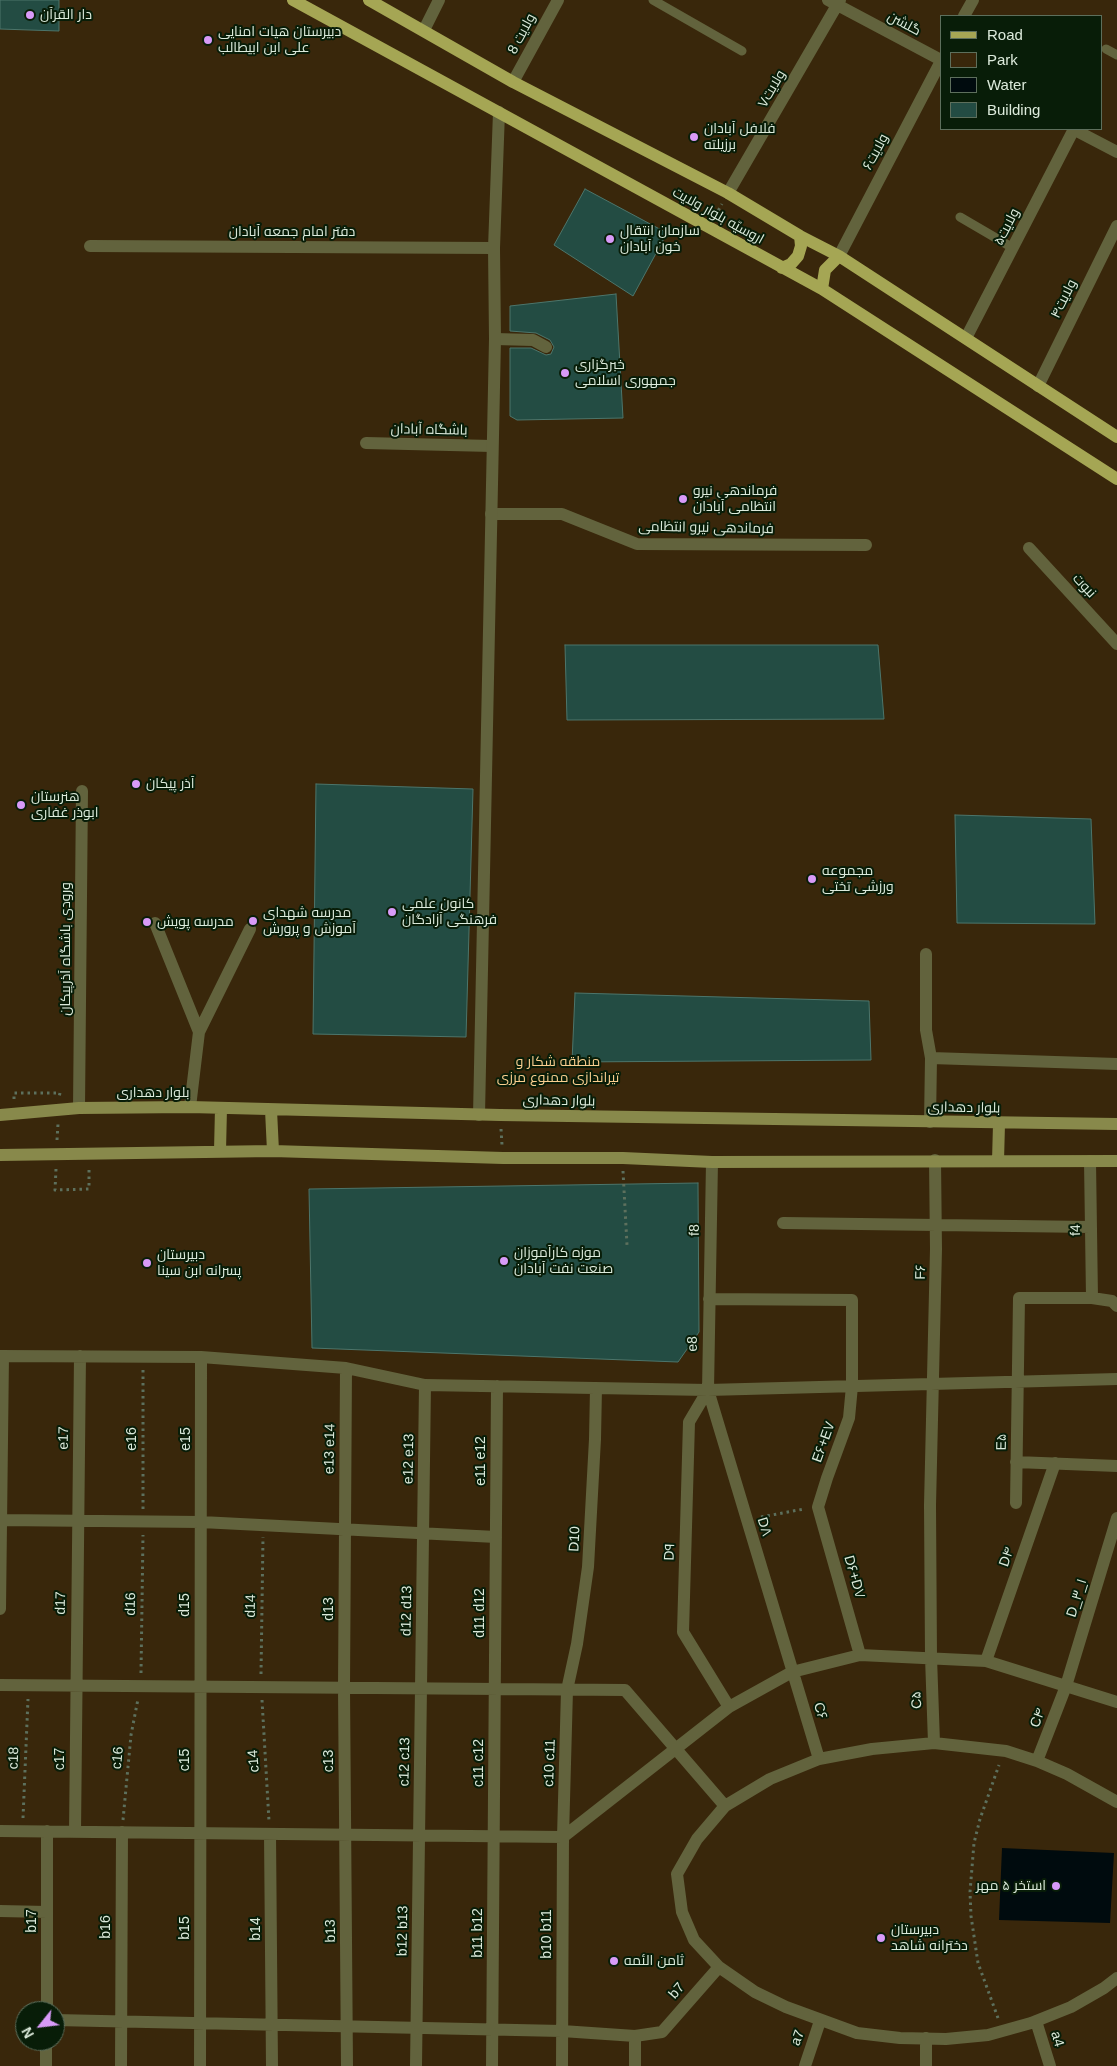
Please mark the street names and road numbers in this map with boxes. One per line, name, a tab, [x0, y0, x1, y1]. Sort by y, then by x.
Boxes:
street label: گلشن	[884, 8, 924, 40]
street label: ولایت 8	[504, 11, 540, 57]
street label: ولایت۷	[755, 67, 789, 111]
street label: ولایت۶	[860, 131, 892, 173]
street label: اروسیّه بلوار ولایت	[669, 184, 767, 248]
street label: ولایت۵	[991, 206, 1023, 248]
street label: دفتر امام جمعه آبادان	[229, 224, 355, 240]
street label: ولایت۴	[1047, 277, 1081, 321]
street label: باشگاه آبادان	[390, 421, 468, 439]
street label: فرماندهی نیرو انتظامی	[638, 518, 774, 538]
street label: نبوت	[1069, 570, 1099, 602]
street label: ورودی باشگاه آذرپیکان	[58, 882, 74, 1016]
street label: بلوار دهداری	[117, 1085, 189, 1101]
street label: بلوار دهداری	[522, 1092, 596, 1110]
street label: بلوار دهداری	[927, 1099, 1001, 1117]
street label: f8	[686, 1224, 704, 1236]
street label: f4	[1067, 1224, 1085, 1236]
street label: F۶	[912, 1264, 930, 1280]
street label: e8	[684, 1336, 702, 1352]
street label: E۶+E۷	[809, 1419, 839, 1465]
street label: e13 e14	[321, 1424, 339, 1474]
street label: e17	[55, 1426, 73, 1450]
street label: e16	[124, 1427, 140, 1451]
street label: e15	[178, 1427, 194, 1451]
street label: E۵	[993, 1433, 1011, 1451]
street label: e12 e13	[400, 1434, 418, 1484]
street label: e11 e12	[473, 1436, 489, 1486]
street label: D۸	[753, 1516, 775, 1538]
street label: D10	[566, 1526, 584, 1552]
street label: D۹	[661, 1543, 679, 1561]
street label: D۴	[996, 1545, 1018, 1569]
street label: D۶+D۷	[840, 1554, 868, 1600]
street label: D_۳_۱	[1063, 1577, 1091, 1619]
street label: d12 d13	[398, 1586, 416, 1636]
street label: d11 d12	[472, 1588, 488, 1638]
street label: d17	[52, 1591, 70, 1615]
street label: d16	[122, 1592, 140, 1616]
street label: d15	[177, 1593, 193, 1617]
street label: d14	[242, 1594, 260, 1618]
street label: d13	[321, 1597, 337, 1621]
street label: C۵	[908, 1691, 926, 1709]
street label: C۶	[810, 1701, 830, 1721]
street label: C۴	[1027, 1706, 1049, 1730]
street label: c12 c13	[396, 1737, 414, 1787]
street label: c11 c12	[471, 1739, 487, 1787]
street label: c10 c11	[541, 1739, 559, 1787]
street label: c18	[5, 1746, 23, 1770]
street label: c16	[109, 1746, 127, 1770]
street label: c17	[52, 1748, 68, 1770]
street label: c15	[177, 1749, 193, 1771]
street label: c14	[245, 1749, 263, 1773]
street label: c13	[321, 1750, 337, 1772]
street label: b12 b13	[394, 1906, 412, 1956]
street label: b11 b12	[470, 1908, 486, 1958]
street label: b17	[24, 1909, 40, 1933]
street label: b10 b11	[539, 1909, 555, 1959]
street label: b16	[98, 1915, 114, 1939]
street label: b15	[177, 1916, 193, 1940]
street label: b14	[248, 1917, 264, 1941]
street label: b13	[322, 1919, 340, 1943]
street label: b7	[666, 1980, 688, 2002]
street label: a7	[788, 2028, 808, 2048]
street label: a4	[1047, 2029, 1067, 2049]

